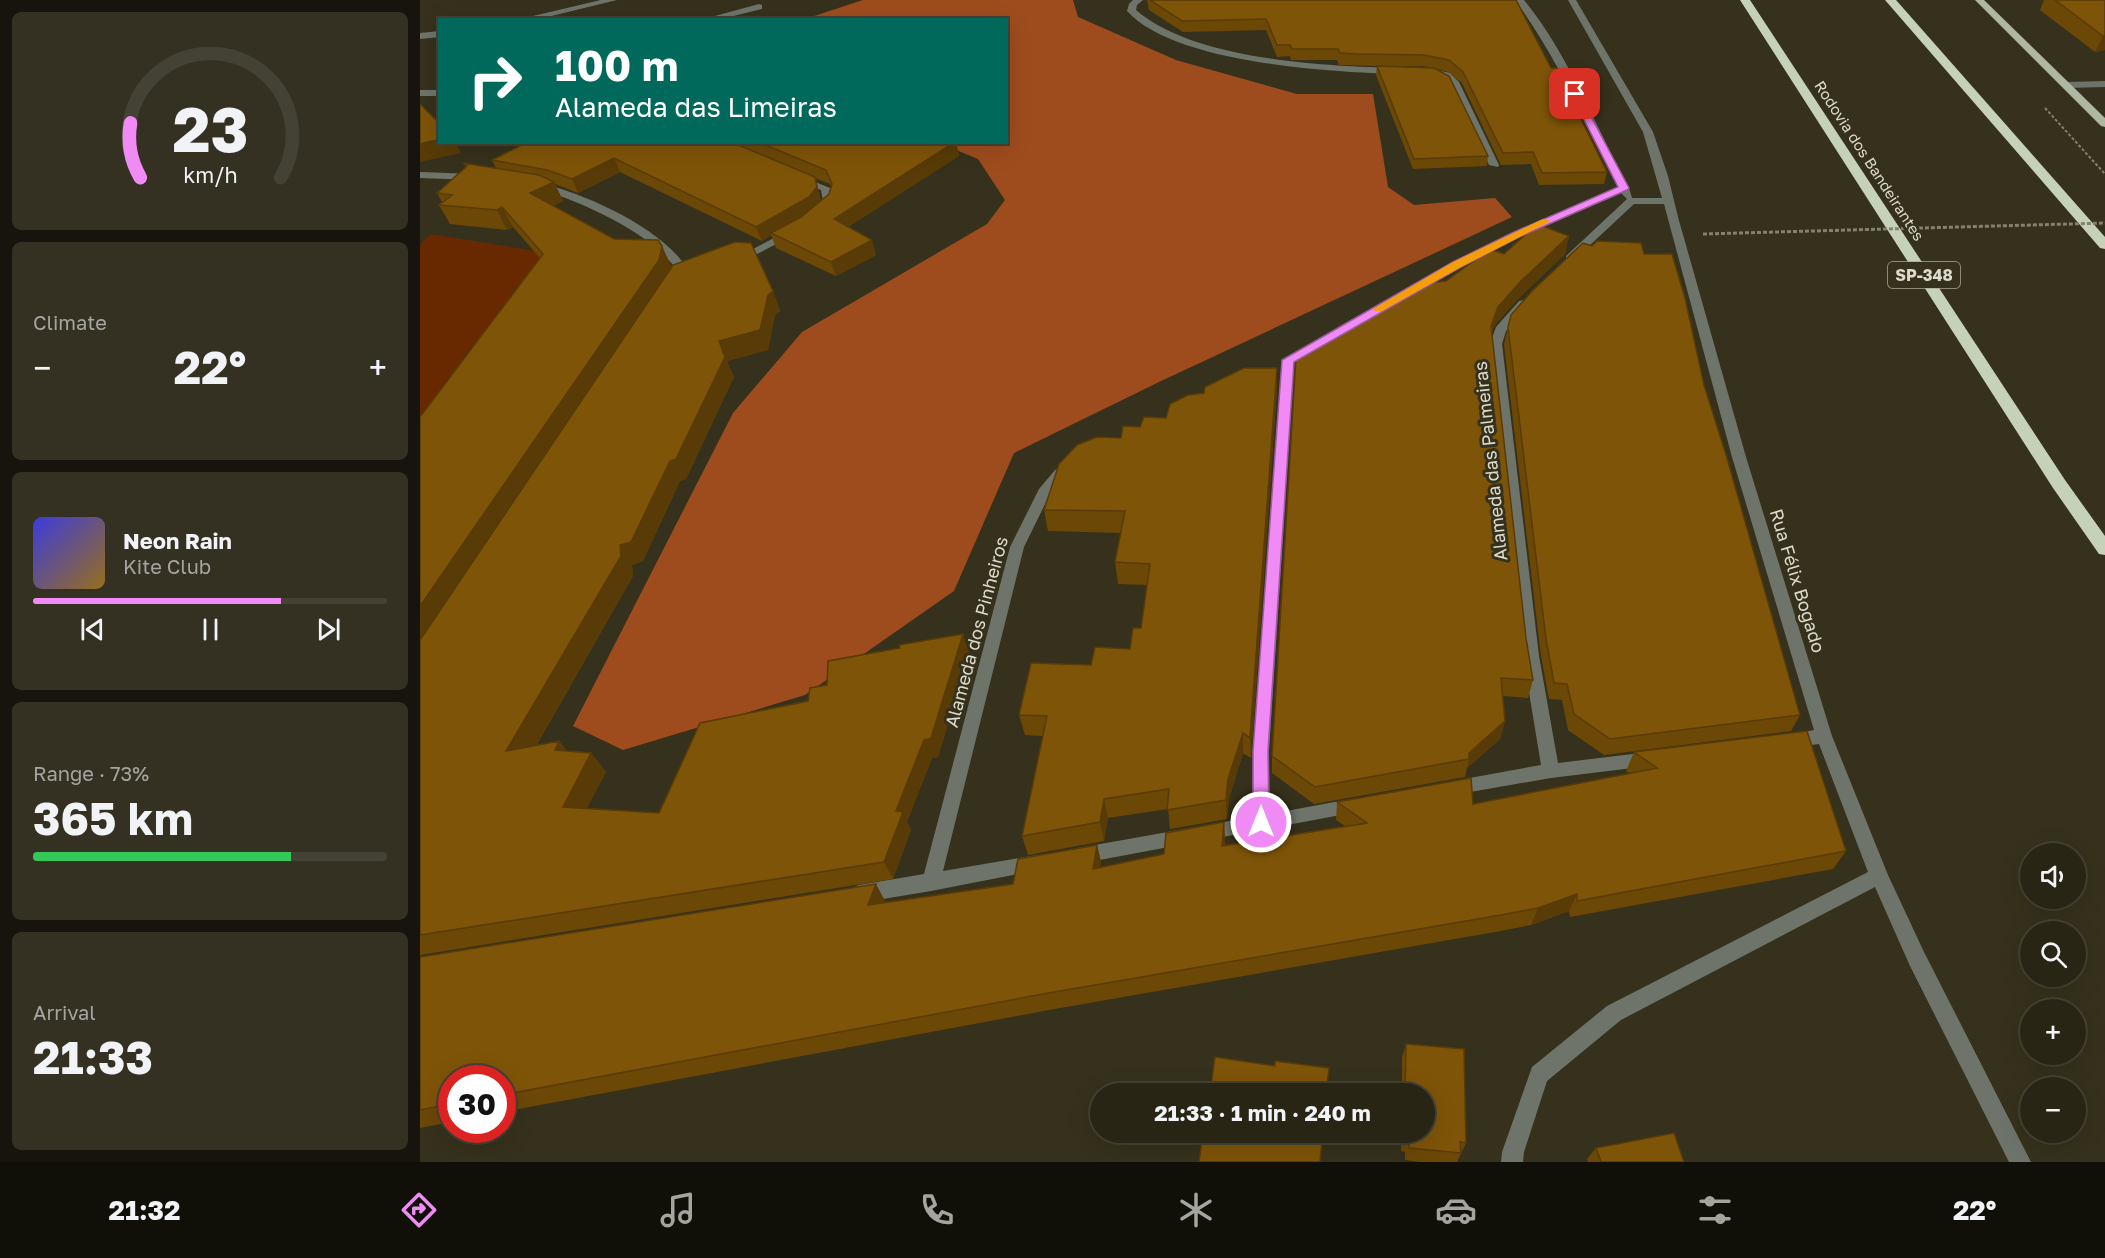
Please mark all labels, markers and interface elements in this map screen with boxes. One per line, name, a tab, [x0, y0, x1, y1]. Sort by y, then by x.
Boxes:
text: 100 m	[555, 40, 678, 90]
icon: right	[456, 42, 534, 120]
pin	[1549, 68, 1600, 119]
icon: arrive	[1558, 77, 1591, 110]
street label: Rodovia dos Bandeirantes	[1811, 77, 1928, 244]
text: 23	[172, 91, 248, 166]
text: Alameda das Limeiras	[555, 91, 837, 123]
text: km/h	[183, 162, 237, 188]
road number: SP-348	[1888, 262, 1960, 288]
text: Climate	[33, 310, 107, 334]
text: 22°	[174, 340, 246, 394]
text: −	[33, 348, 51, 387]
text: +	[369, 348, 387, 387]
street label: Alameda das Palmeiras	[1469, 360, 1511, 562]
street label: Rua Félix Bogado	[1766, 506, 1830, 655]
text: Neon Rain	[123, 527, 232, 554]
street label: Alameda dos Pinheiros	[940, 534, 1012, 730]
text: Kite Club	[123, 554, 211, 578]
icon: previous	[76, 613, 109, 646]
icon: pause	[194, 613, 227, 646]
icon: next	[312, 613, 345, 646]
text: Range · 73%	[33, 761, 149, 785]
position arrow	[1229, 790, 1293, 854]
text: 365 km	[33, 791, 193, 845]
map controls	[2020, 843, 2086, 1143]
button: sound	[2020, 843, 2086, 909]
button: search	[2020, 921, 2086, 987]
button: +	[2020, 999, 2086, 1065]
text: Arrival	[33, 1000, 96, 1024]
text: 21:33	[33, 1030, 153, 1084]
speed limit sign: 30	[438, 1065, 516, 1143]
button: −	[2020, 1077, 2086, 1143]
text: 21:33 · 1 min · 240 m	[1154, 1099, 1371, 1126]
icon: directions	[398, 1189, 440, 1231]
icon: music	[657, 1189, 699, 1231]
icon: phone	[916, 1189, 958, 1231]
icon: climate	[1175, 1189, 1217, 1231]
icon: car	[1435, 1189, 1477, 1231]
icon: filters	[1694, 1189, 1736, 1231]
text: 21:32	[109, 1194, 181, 1226]
text: 22°	[1953, 1194, 1996, 1226]

